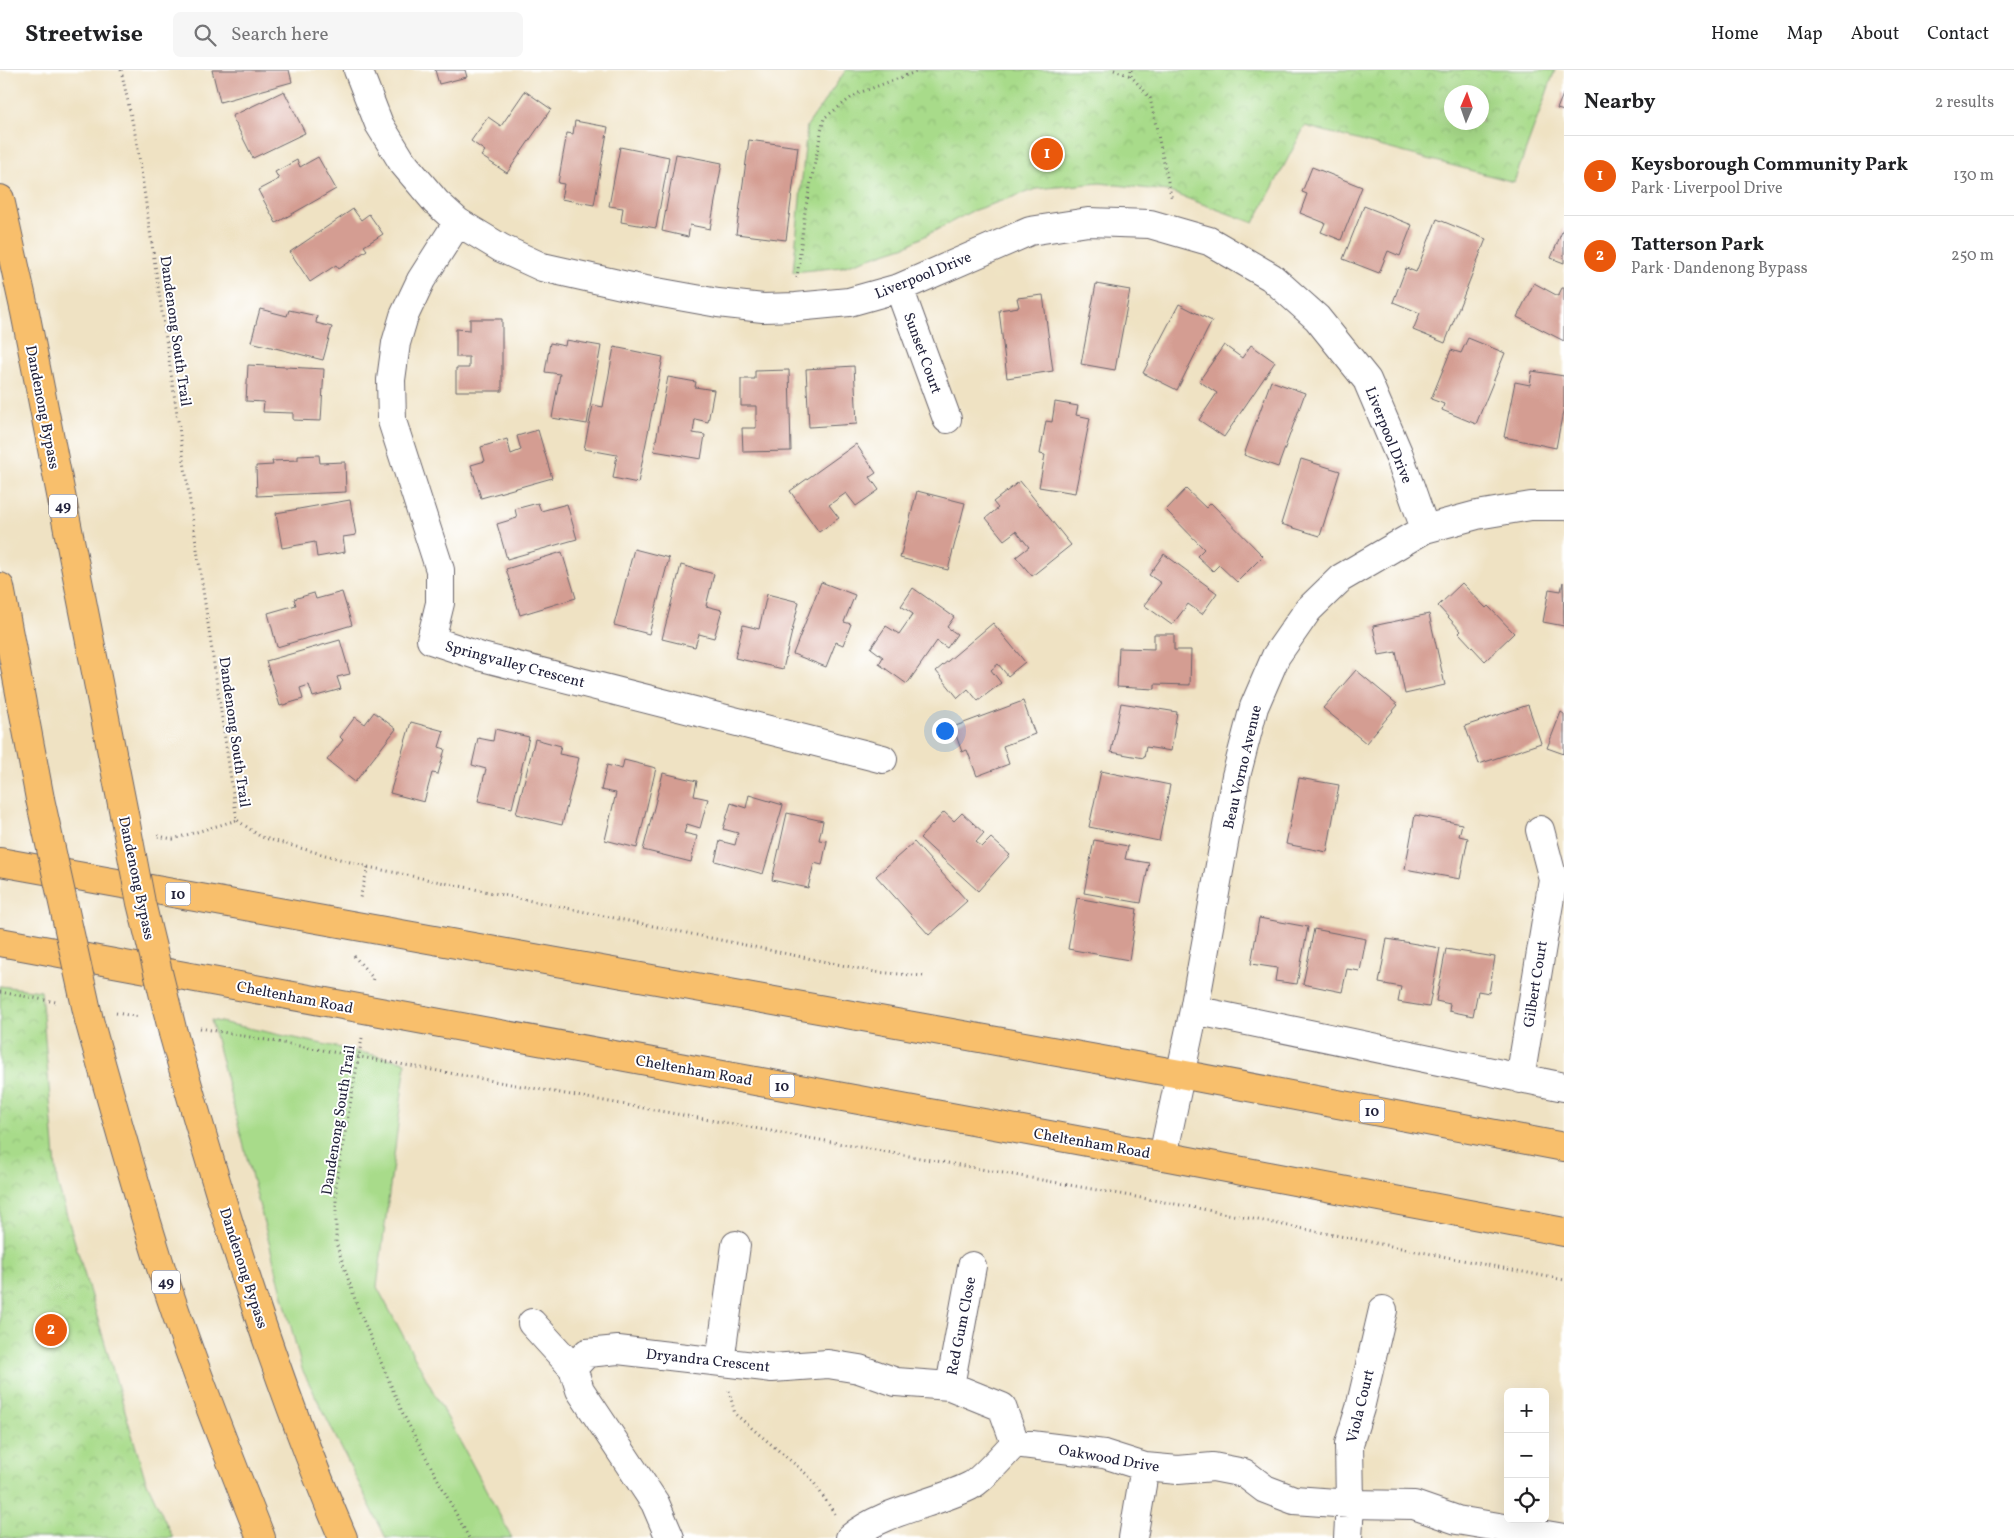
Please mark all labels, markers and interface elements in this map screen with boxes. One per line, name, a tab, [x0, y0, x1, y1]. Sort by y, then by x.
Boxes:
search box	[173, 12, 523, 57]
text: Streetwise	[25, 18, 143, 52]
icon: search	[191, 21, 219, 49]
text: Search here	[231, 22, 328, 48]
text: Home	[1711, 22, 1759, 47]
text: Map	[1787, 22, 1823, 47]
text: About	[1851, 22, 1899, 47]
text: Contact	[1927, 22, 1989, 47]
north arrow	[1444, 85, 1489, 130]
text: Nearby	[1584, 88, 1655, 117]
text: 2 results	[1935, 92, 1994, 114]
pin: 1	[1031, 135, 1063, 173]
text: Keysborough Community Park	[1631, 152, 1908, 178]
text: 1	[1597, 165, 1603, 187]
text: 130 m	[1953, 165, 1994, 187]
text: Park · Liverpool Drive	[1631, 178, 1783, 200]
text: Tatterson Park	[1631, 232, 1764, 258]
text: 2	[1596, 245, 1604, 267]
text: 250 m	[1951, 245, 1994, 267]
street label: Liverpool Drive	[872, 247, 975, 305]
street label: Dandenong South Trail	[154, 255, 195, 408]
text: Park · Dandenong Bypass	[1631, 258, 1807, 280]
street label: Sunset Court	[897, 310, 946, 397]
street label: Dandenong Bypass	[19, 344, 64, 471]
street label: Liverpool Drive	[1359, 384, 1417, 487]
road number: 49	[49, 494, 77, 518]
street label: Springvalley Crescent	[442, 637, 587, 694]
street label: Dandenong South Trail	[213, 656, 254, 809]
street label: Beau Vorno Avenue	[1219, 703, 1268, 832]
your location	[932, 718, 958, 744]
street label: Dandenong Bypass	[112, 815, 159, 942]
road number: 10	[166, 882, 190, 906]
street label: Gilbert Court	[1519, 939, 1554, 1029]
street label: Cheltenham Road	[235, 977, 355, 1020]
street label: Dandenong South Trail	[317, 1044, 362, 1197]
street label: Cheltenham Road	[634, 1051, 754, 1092]
road number: 10	[770, 1074, 794, 1098]
road number: 10	[1360, 1100, 1384, 1122]
street label: Cheltenham Road	[1032, 1124, 1152, 1165]
street label: Dandenong Bypass	[213, 1205, 272, 1332]
road number: 49	[152, 1270, 180, 1294]
street label: Red Gum Close	[943, 1275, 982, 1377]
pin: 2	[35, 1311, 67, 1349]
street label: Dryandra Crescent	[645, 1345, 771, 1378]
street label: Viola Court	[1342, 1368, 1381, 1445]
map controls	[1504, 1388, 1549, 1523]
button: +	[1504, 1388, 1549, 1433]
button: −	[1504, 1433, 1549, 1478]
street label: Oakwood Drive	[1057, 1440, 1161, 1479]
button: locate	[1504, 1478, 1549, 1523]

